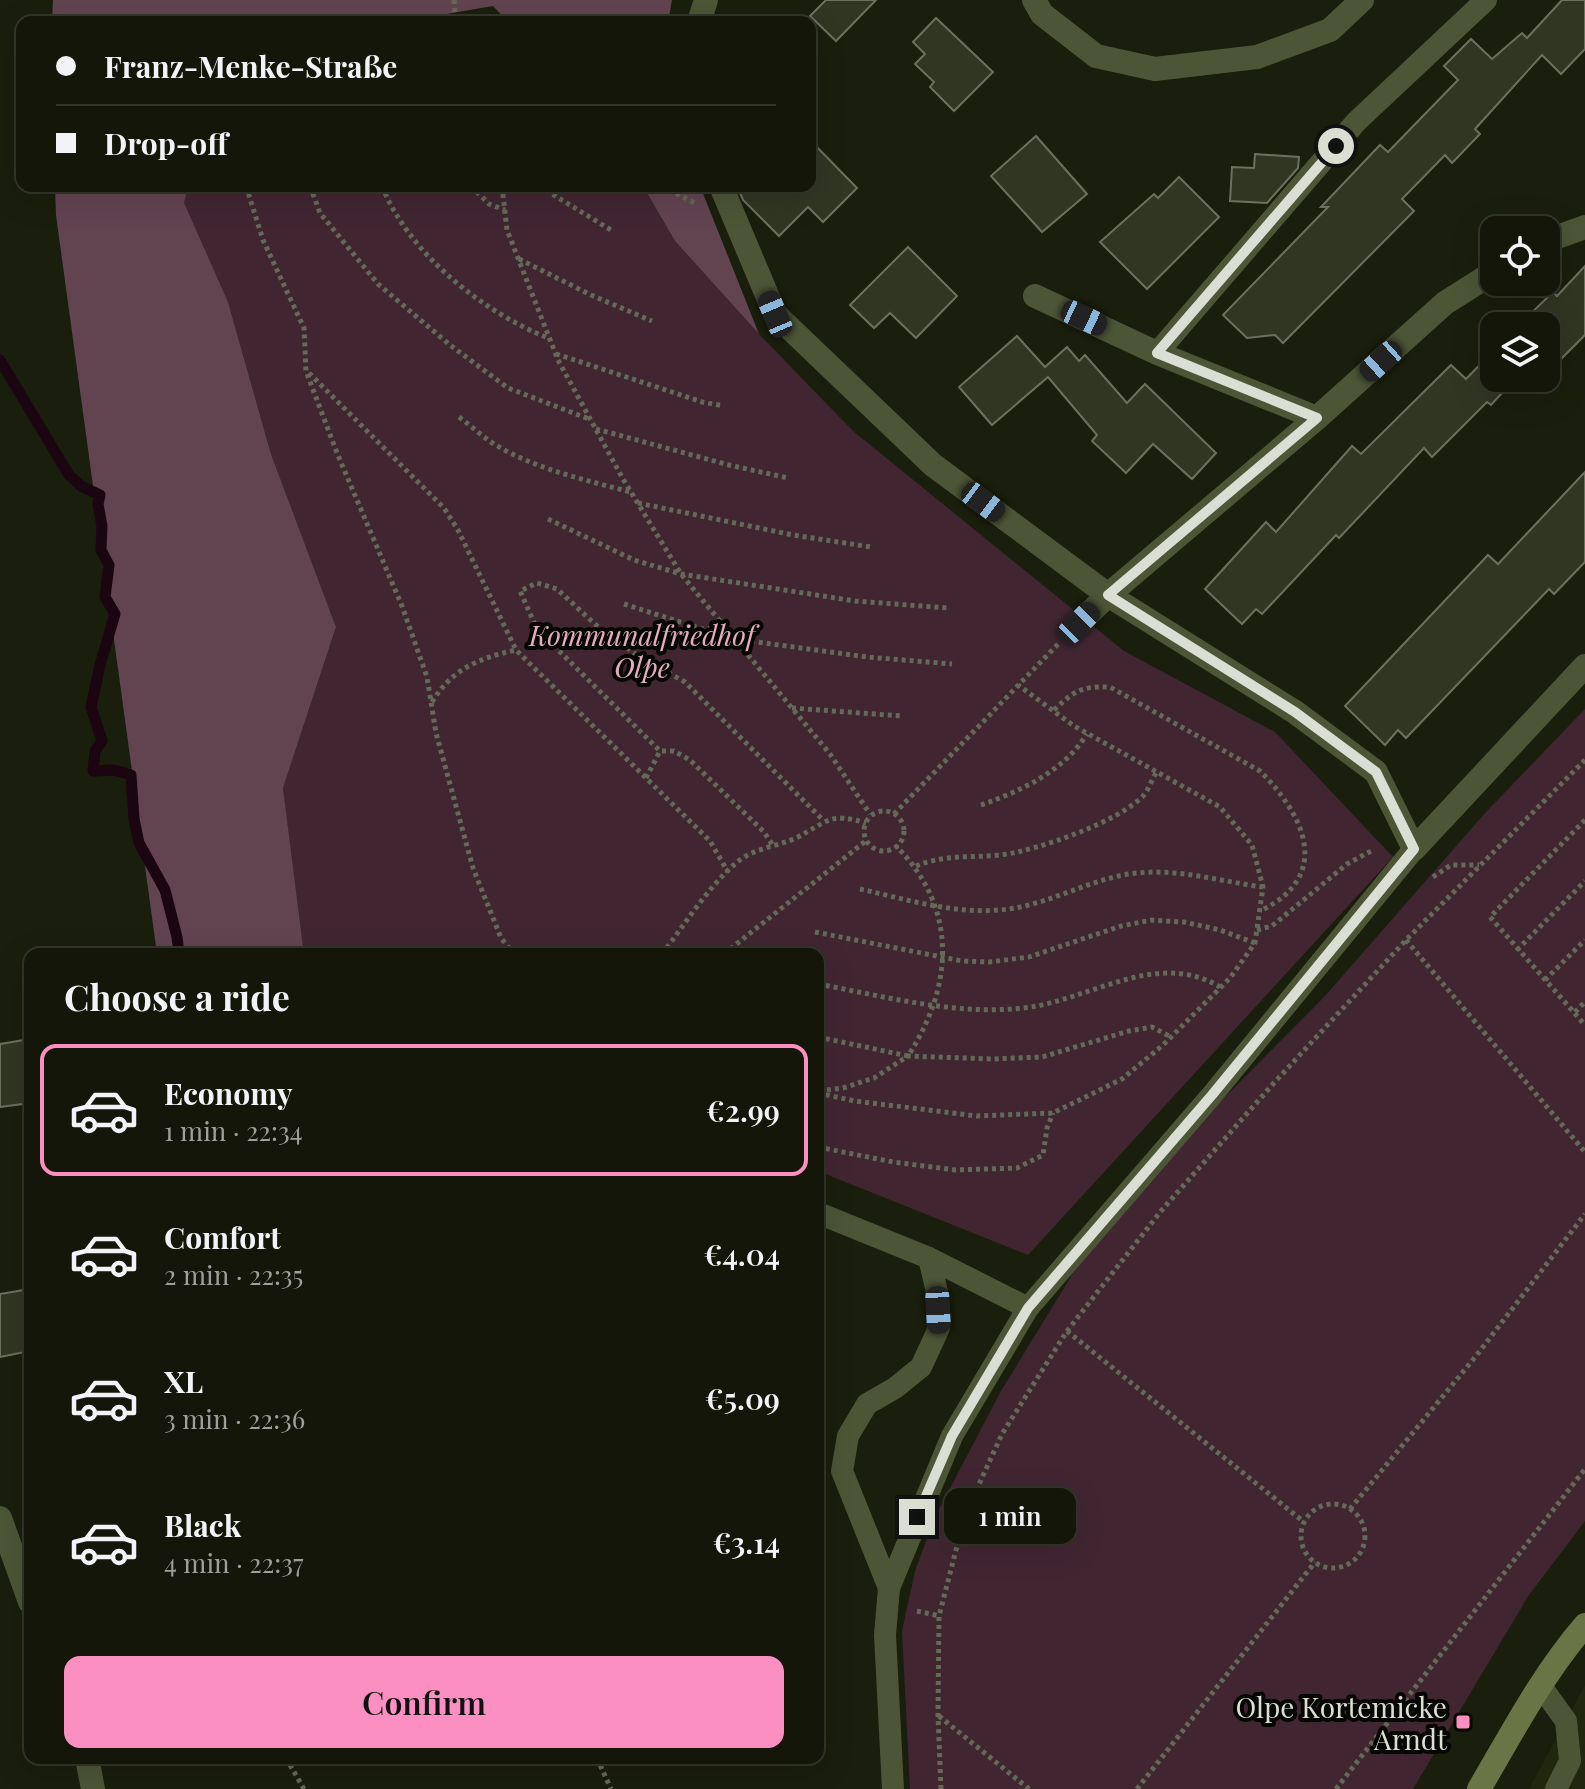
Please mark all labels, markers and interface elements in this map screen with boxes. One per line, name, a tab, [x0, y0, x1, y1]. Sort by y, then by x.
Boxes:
text: Franz-Menke-Straße	[104, 46, 397, 86]
text: Drop-off	[104, 123, 228, 163]
route start	[1318, 128, 1354, 164]
map controls	[1480, 216, 1560, 392]
button: locate	[1480, 216, 1560, 296]
car	[755, 287, 795, 341]
car	[1057, 297, 1111, 339]
button: layers	[1480, 312, 1560, 392]
car	[1355, 336, 1407, 386]
car	[957, 478, 1009, 526]
car	[1054, 598, 1104, 648]
park label: Kommunalfriedhof Olpe	[528, 616, 760, 685]
text: Choose a ride	[64, 972, 290, 1020]
text: Economy	[164, 1073, 293, 1113]
icon: car	[68, 1074, 140, 1146]
text: €2.99	[706, 1090, 780, 1130]
text: 1 min · 22:34	[164, 1113, 303, 1148]
text: Comfort	[164, 1217, 281, 1257]
icon: car	[68, 1218, 140, 1290]
text: €4.04	[704, 1234, 780, 1274]
text: 2 min · 22:35	[164, 1257, 303, 1292]
car	[925, 1285, 951, 1335]
text: XL	[164, 1361, 203, 1401]
icon: car	[68, 1362, 140, 1434]
text: €5.09	[705, 1378, 780, 1418]
text: 3 min · 22:36	[164, 1401, 305, 1436]
callout: 1 min	[945, 1489, 1077, 1545]
text: 1 min	[978, 1498, 1042, 1533]
route end	[899, 1499, 935, 1535]
text: Black	[164, 1505, 241, 1545]
icon: car	[68, 1506, 140, 1578]
text: €3.14	[713, 1522, 780, 1562]
text: 4 min · 22:37	[164, 1545, 303, 1580]
button: Confirm	[64, 1656, 784, 1748]
place label: Olpe Kortemicke Arndt	[1235, 1688, 1448, 1757]
marker: Olpe Kortemicke Arndt	[1454, 1713, 1472, 1731]

